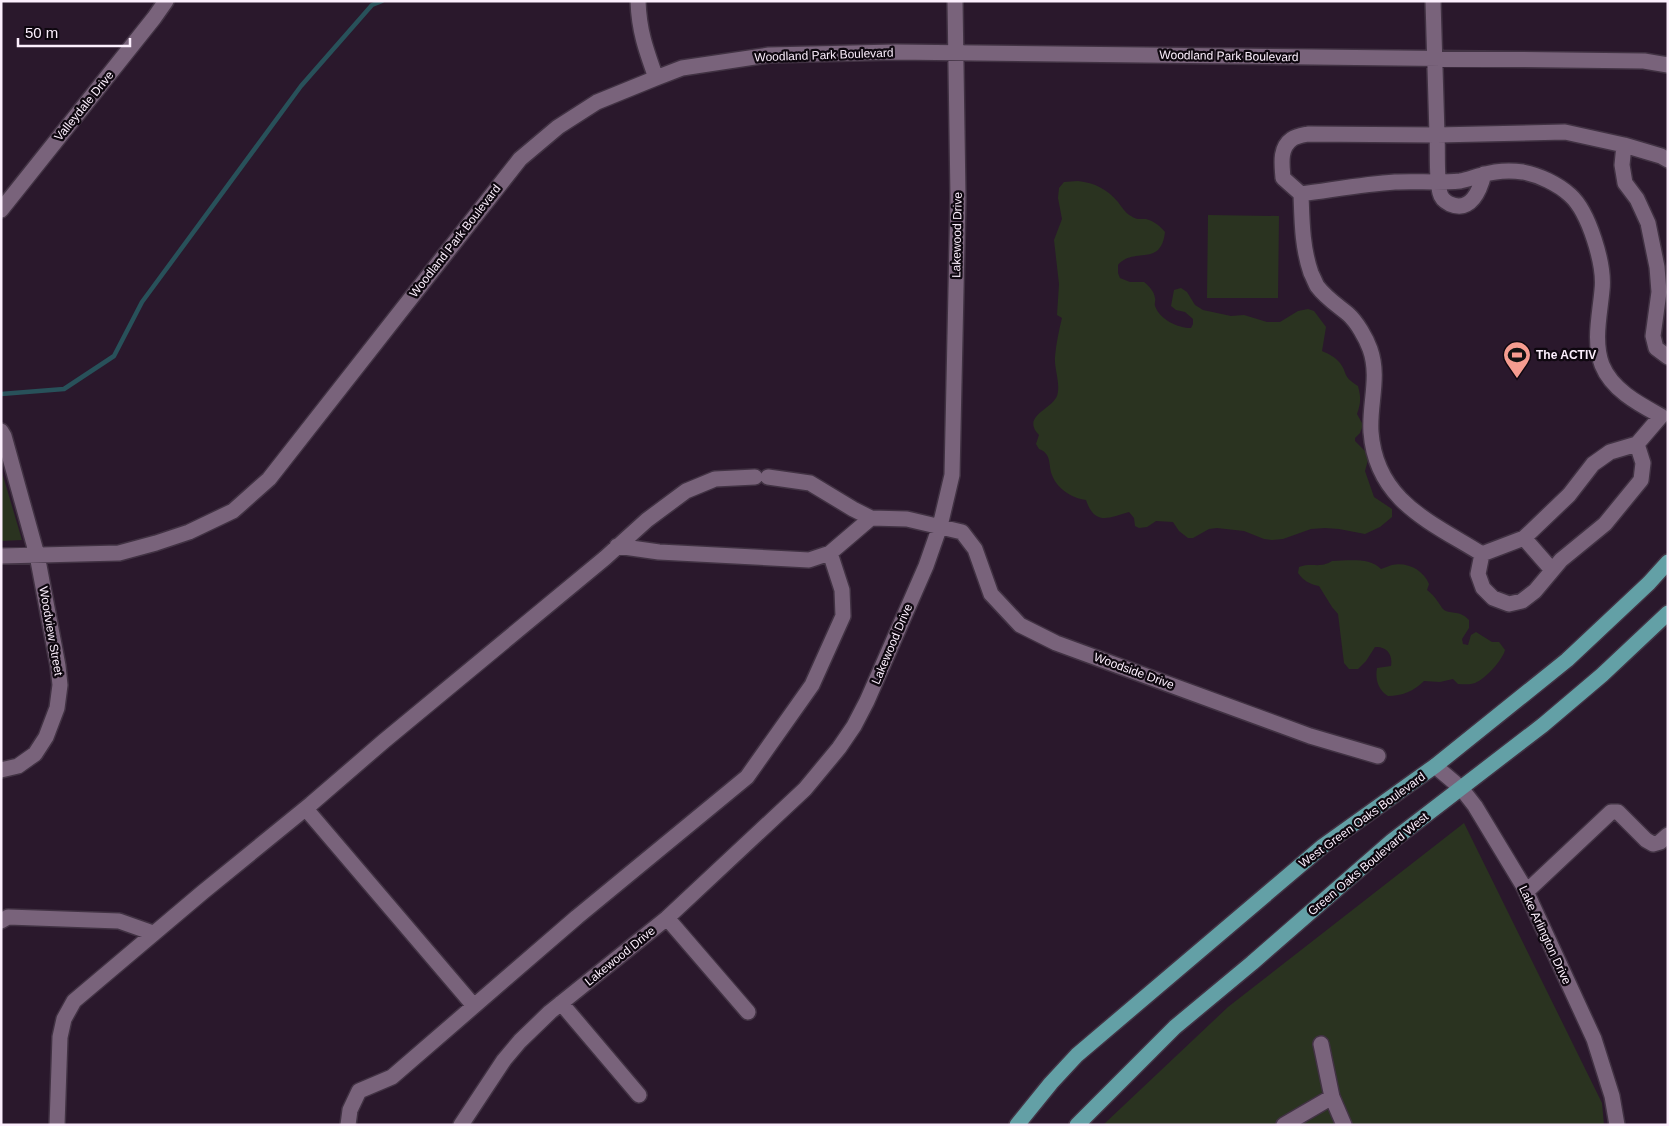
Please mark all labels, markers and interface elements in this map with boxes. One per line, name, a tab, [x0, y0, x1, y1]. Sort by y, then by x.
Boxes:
scale bar	[18, 15, 130, 47]
text: 50 m	[25, 24, 58, 41]
street label: Woodland Park Boulevard	[754, 46, 894, 64]
street label: Woodland Park Boulevard	[1159, 48, 1299, 64]
street label: Valleydale Drive	[52, 68, 117, 144]
street label: Woodland Park Boulevard	[407, 182, 503, 300]
street label: Lakewood Drive	[949, 192, 965, 278]
sports icon: The ACTIV	[1502, 340, 1532, 379]
place label: The ACTIV	[1536, 348, 1596, 362]
street label: Woodview Street	[36, 585, 66, 677]
street label: Lakewood Drive	[869, 601, 915, 686]
street label: Woodside Drive	[1092, 650, 1176, 692]
street label: West Green Oaks Boulevard	[1296, 770, 1428, 870]
street label: Green Oaks Boulevard West	[1305, 809, 1431, 918]
street label: Lake Arlington Drive	[1516, 883, 1574, 987]
street label: Lakewood Drive	[582, 923, 658, 989]

